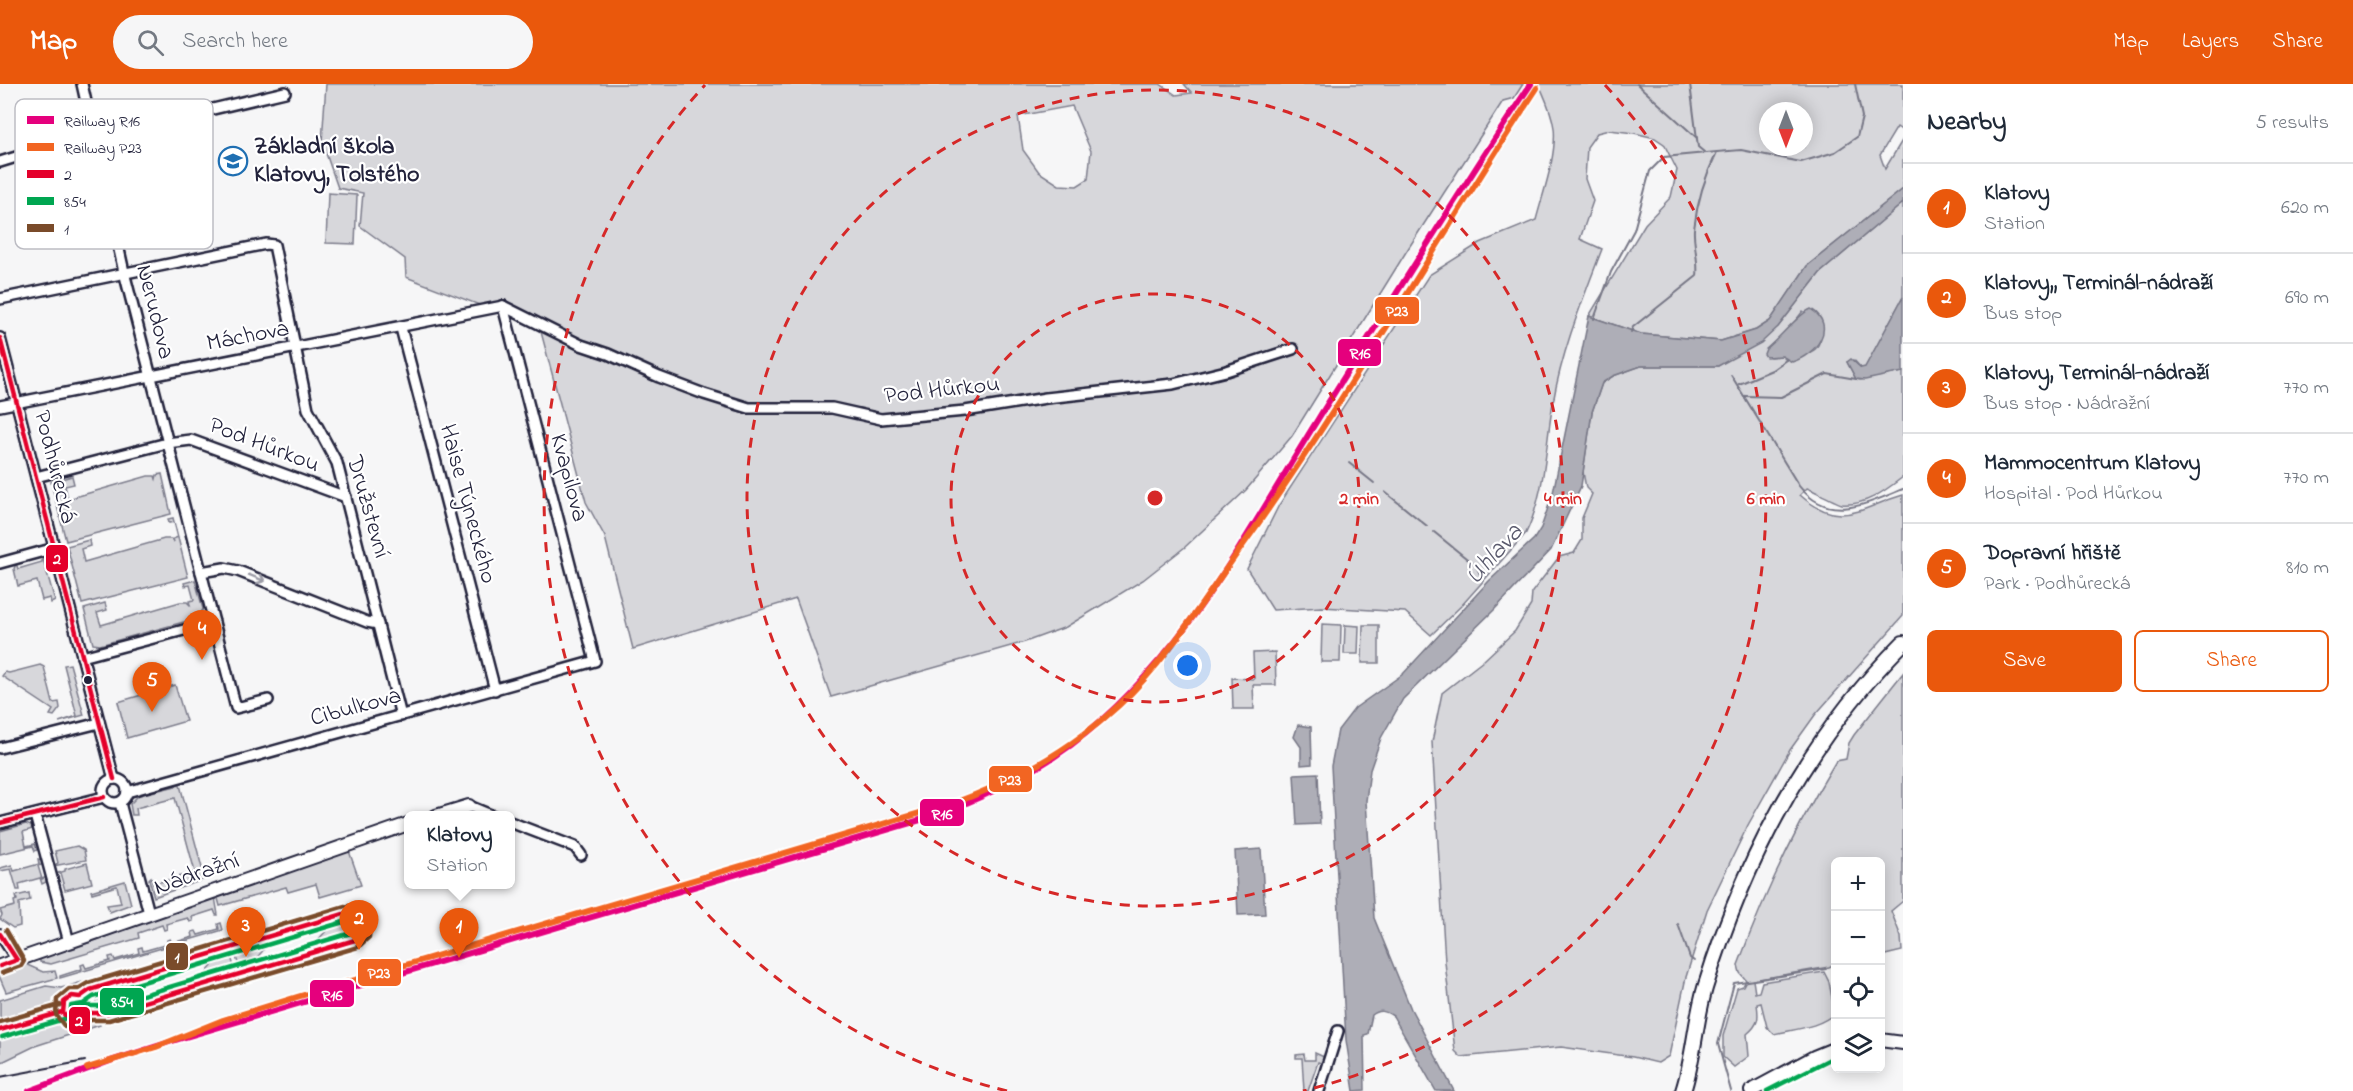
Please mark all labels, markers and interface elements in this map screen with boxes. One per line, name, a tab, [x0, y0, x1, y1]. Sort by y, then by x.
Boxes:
search box	[113, 15, 533, 69]
text: Map	[30, 22, 77, 63]
icon: search	[134, 26, 167, 59]
text: Search here	[182, 26, 288, 58]
text: Map	[2113, 27, 2149, 57]
text: Layers	[2182, 27, 2239, 57]
text: Share	[2272, 27, 2323, 57]
legend	[15, 99, 213, 249]
north arrow	[1759, 102, 1813, 156]
text: Nearby	[1927, 104, 2006, 142]
text: 5 results	[2256, 109, 2329, 138]
text: Railway R16	[64, 110, 140, 134]
place label: Základní škola Klatovy, Tolstého	[254, 130, 419, 194]
text: Railway P23	[64, 137, 142, 161]
school or university icon: Základní škola Klatovy, Tolstého	[217, 145, 249, 177]
text: 2	[64, 164, 72, 188]
text: Klatovy	[1984, 178, 2050, 210]
text: 854	[64, 191, 86, 215]
text: 1	[1943, 194, 1950, 223]
text: 620 m	[2281, 194, 2329, 223]
text: Station	[1984, 210, 2045, 239]
text: 1	[64, 218, 69, 242]
street label: Nerudova	[125, 261, 183, 363]
text: Klatovy,, Terminál-nádraží	[1984, 268, 2213, 300]
text: 2	[1942, 284, 1951, 313]
text: 690 m	[2285, 284, 2329, 313]
line badge: P23	[1374, 296, 1420, 325]
text: P23	[1386, 300, 1409, 324]
text: Bus stop	[1984, 300, 2062, 329]
street label: Máchova	[204, 312, 292, 362]
line badge: R16	[1337, 338, 1382, 367]
text: R16	[1349, 342, 1371, 366]
text: Klatovy, Terminál-nádraží	[1984, 358, 2210, 390]
street label: Pod Hůrkou	[882, 368, 1002, 414]
text: 3	[1942, 374, 1951, 403]
text: 770 m	[2283, 374, 2329, 403]
text: Bus stop · Nádražní	[1984, 390, 2150, 419]
street label: Podhůrecká	[23, 407, 85, 527]
street label: Pod Hůrkou	[204, 409, 324, 483]
street label: Haise Týneckého	[428, 420, 505, 588]
street label: Kvapilova	[539, 430, 597, 526]
text: Mammocentrum Klatovy	[1984, 448, 2200, 480]
street label: Družstevní	[335, 451, 398, 562]
text: 4	[1942, 464, 1951, 493]
text: 770 m	[2283, 464, 2329, 493]
text: Hospital · Pod Hůrkou	[1984, 480, 2163, 509]
text: 2 min	[1338, 487, 1379, 513]
text: 4 min	[1544, 487, 1582, 513]
text: 6 min	[1747, 487, 1785, 513]
centre of rings	[1145, 488, 1165, 508]
water label: Úhlava	[1457, 515, 1534, 594]
text: Dopravní hřiště	[1984, 538, 2121, 570]
line badge: 2	[45, 544, 69, 573]
text: 2	[52, 548, 61, 572]
text: 5	[1941, 554, 1952, 583]
text: 810 m	[2286, 554, 2329, 583]
text: Park · Podhůrecká	[1984, 570, 2130, 599]
one-way arrow	[247, 573, 266, 584]
pin: 4	[182, 610, 222, 660]
button: Save	[1927, 630, 2122, 692]
button: Share	[2134, 630, 2329, 692]
your location	[1173, 651, 1202, 680]
pin: 5	[132, 662, 172, 712]
unlabelled marker	[82, 674, 94, 686]
street label: Cibulkova	[307, 679, 405, 737]
line badge: P23	[988, 765, 1033, 793]
text: P23	[999, 769, 1022, 793]
line badge: R16	[919, 798, 965, 827]
text: R16	[931, 803, 953, 827]
popup	[404, 811, 515, 889]
text: Klatovy	[427, 820, 492, 852]
street label: Nádražní	[149, 844, 245, 906]
text: Station	[427, 852, 488, 881]
map controls	[1831, 857, 1885, 1073]
button: +	[1831, 857, 1885, 911]
pin: 2	[340, 900, 378, 950]
pin: 3	[226, 908, 266, 957]
pin: 1	[440, 908, 478, 958]
button: −	[1831, 911, 1885, 965]
line badge: 1	[165, 942, 189, 971]
text: 1	[174, 946, 180, 970]
line badge: P23	[357, 958, 402, 987]
text: P23	[368, 962, 391, 986]
button: locate	[1831, 965, 1885, 1019]
line badge: R16	[309, 979, 355, 1008]
text: R16	[321, 984, 343, 1008]
line badge: 854	[99, 987, 145, 1016]
text: 854	[110, 991, 133, 1015]
line badge: 2	[68, 1006, 91, 1035]
text: 2	[74, 1010, 83, 1034]
button: layers	[1831, 1019, 1885, 1073]

